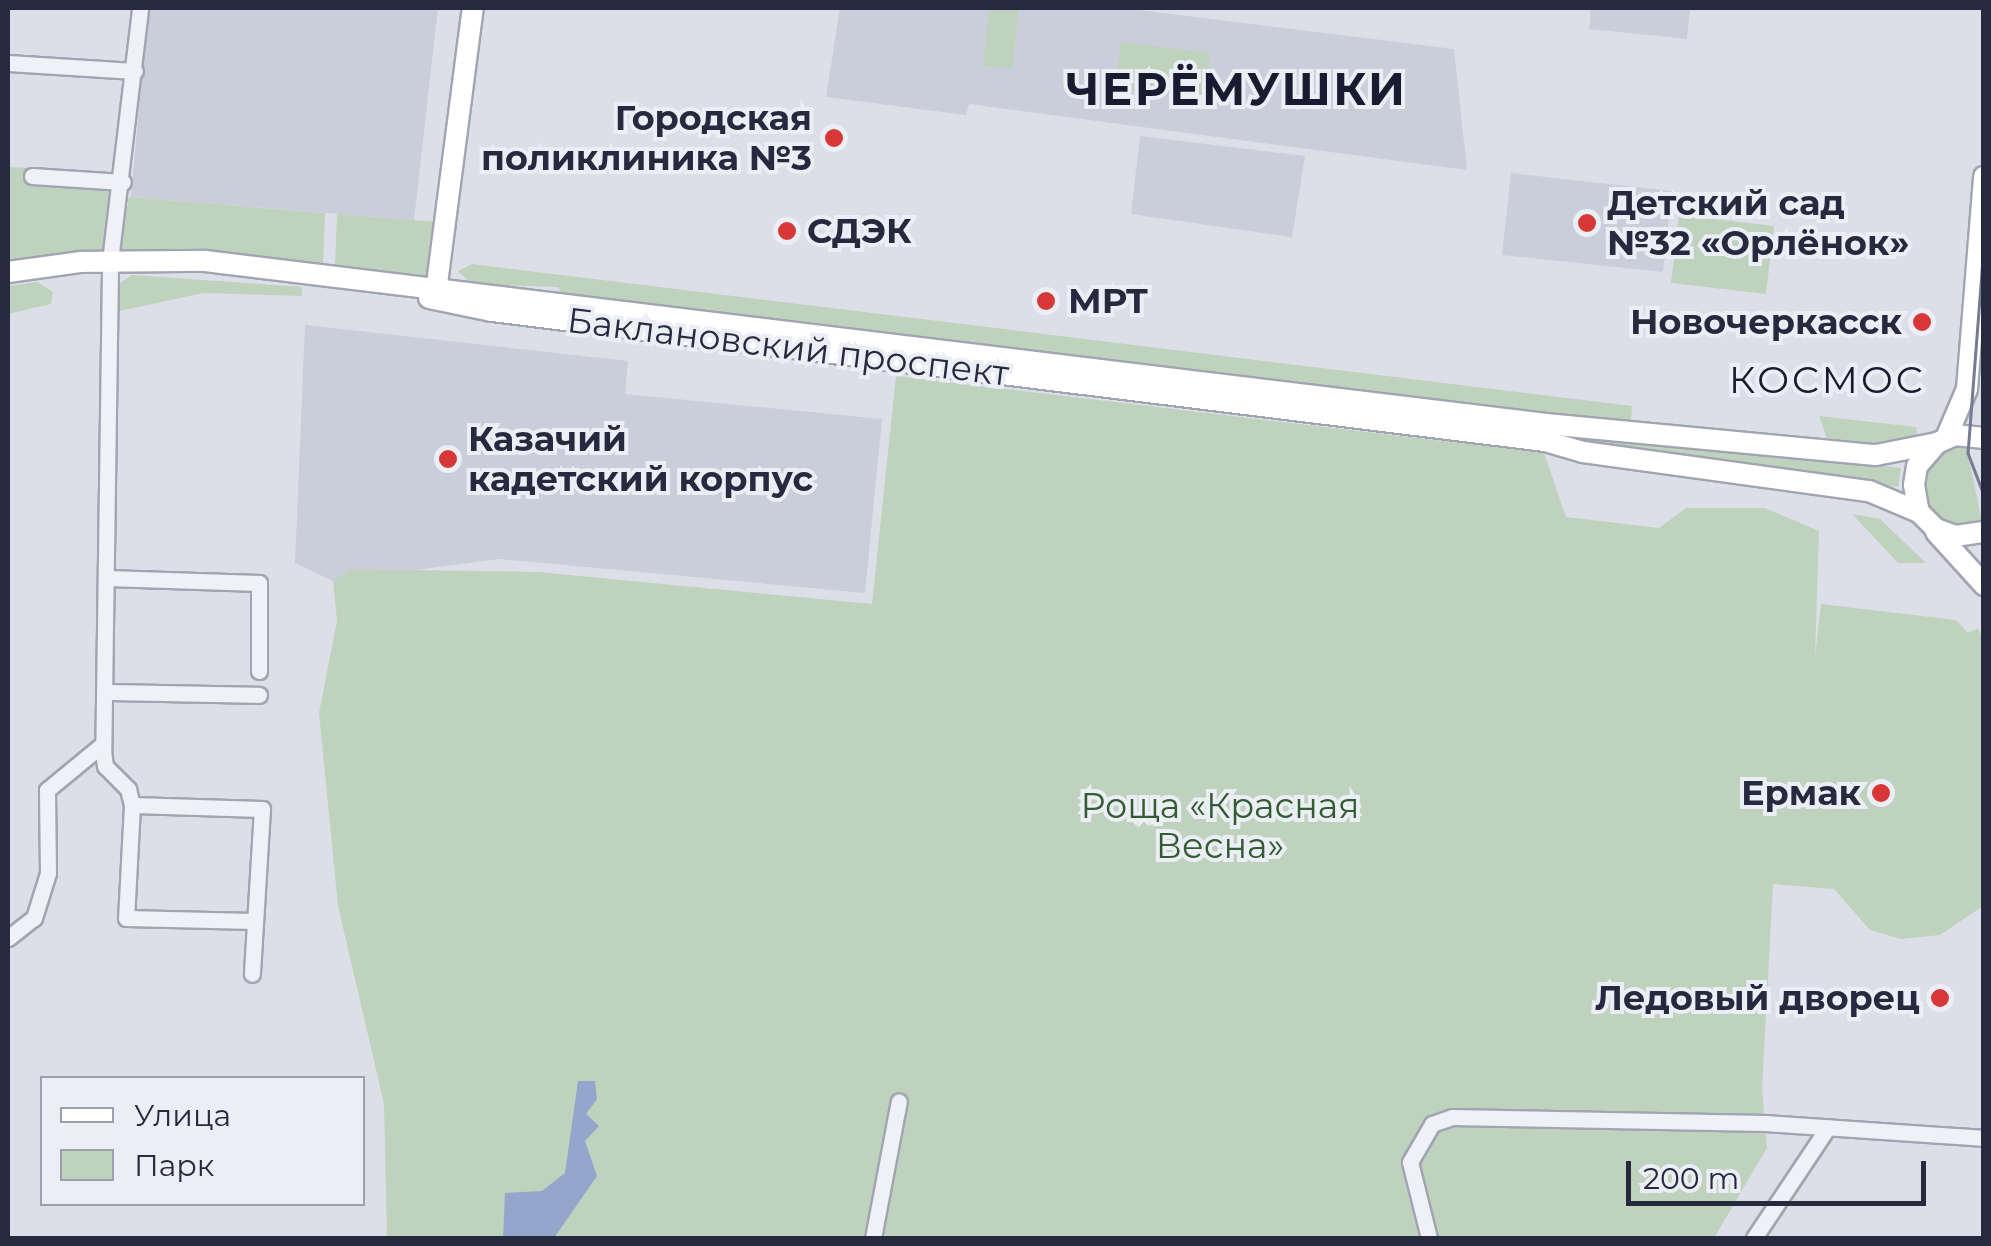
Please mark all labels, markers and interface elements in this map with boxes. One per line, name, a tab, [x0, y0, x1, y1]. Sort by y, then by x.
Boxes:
district label: ЧЕРЁМУШКИ	[1067, 62, 1407, 116]
place label: Городская поликлиника №3	[481, 97, 812, 179]
marker: Городская поликлиника №3	[821, 125, 847, 151]
place label: Детский сад №32 «Орлёнок»	[1607, 182, 1909, 264]
place label: СДЭК	[807, 210, 912, 252]
marker: Детский сад №32 «Орлёнок»	[1576, 212, 1598, 234]
marker: СДЭК	[776, 220, 798, 242]
place label: МРТ	[1068, 280, 1148, 322]
marker: МРТ	[1033, 288, 1059, 314]
street label: Баклановский проспект	[565, 299, 1011, 395]
place label: Новочеркасск	[1630, 301, 1902, 343]
marker: Новочеркасск	[1911, 311, 1933, 333]
district label: КОСМОС	[1729, 357, 1925, 403]
place label: Казачий кадетский корпус	[468, 418, 813, 500]
marker: Казачий кадетский корпус	[437, 448, 459, 470]
place label: Ермак	[1741, 772, 1861, 814]
marker: Ермак	[1870, 782, 1892, 804]
park label: Роща «Красная Весна»	[1081, 785, 1359, 867]
place label: Ледовый дворец	[1595, 977, 1920, 1019]
marker: Ледовый дворец	[1929, 987, 1951, 1009]
legend	[40, 1076, 365, 1206]
text: Улица	[134, 1097, 231, 1134]
scale bar	[1631, 1141, 1931, 1203]
text: Парк	[134, 1147, 214, 1184]
text: 200 m	[1643, 1160, 1739, 1197]

